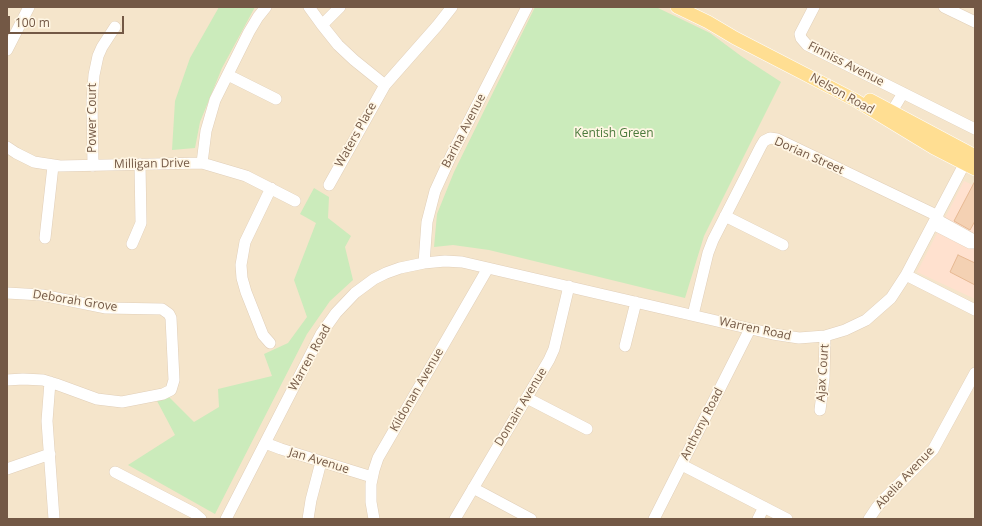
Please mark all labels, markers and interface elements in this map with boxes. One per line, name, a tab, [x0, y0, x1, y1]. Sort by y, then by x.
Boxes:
scale bar	[10, 8, 126, 34]
text: 100 m	[15, 14, 50, 31]
street label: Finniss Avenue	[806, 39, 886, 89]
street label: Nelson Road	[808, 71, 876, 117]
street label: Power Court	[86, 83, 100, 153]
street label: Barina Avenue	[439, 92, 489, 170]
street label: Waters Place	[332, 100, 380, 170]
park label: Kentish Green	[574, 127, 654, 141]
street label: Dorian Street	[772, 134, 846, 178]
street label: Milligan Drive	[114, 156, 190, 172]
street label: Deborah Grove	[32, 287, 118, 315]
street label: Warren Road	[718, 314, 792, 344]
street label: Warren Road	[286, 322, 334, 394]
street label: Ajax Court	[814, 344, 832, 402]
street label: Kildonan Avenue	[387, 346, 447, 434]
street label: Domain Avenue	[492, 365, 550, 449]
street label: Anthony Road	[678, 386, 726, 462]
street label: Abelia Avenue	[873, 444, 937, 512]
street label: Jan Avenue	[287, 445, 351, 477]

